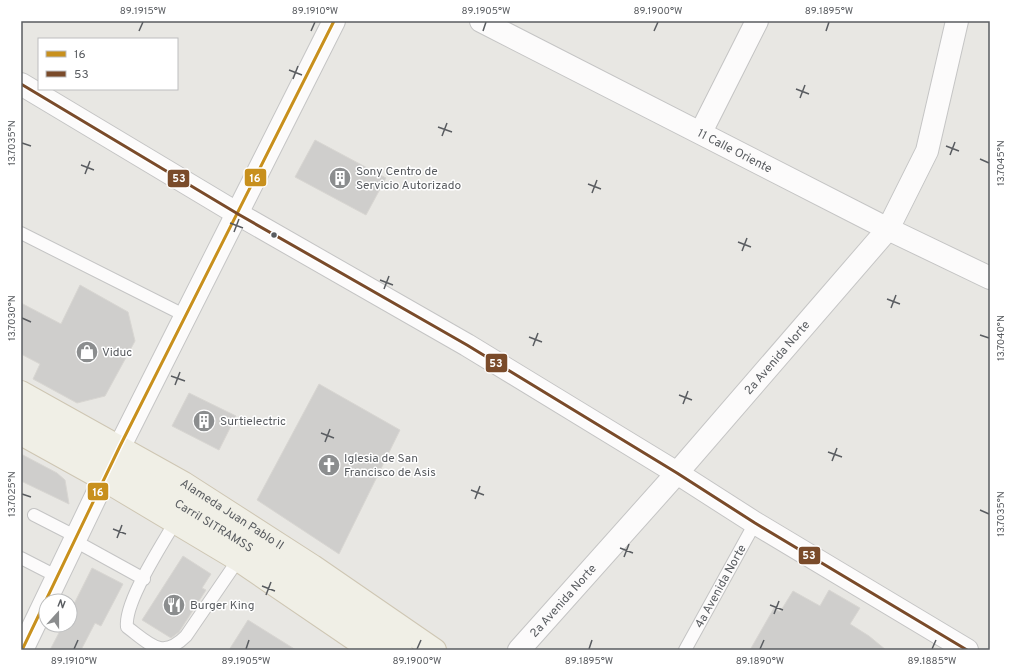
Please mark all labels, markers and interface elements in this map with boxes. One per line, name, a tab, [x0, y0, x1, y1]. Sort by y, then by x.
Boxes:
text: 89.1915°W	[120, 5, 166, 18]
text: 89.1910°W	[292, 5, 338, 18]
text: 89.1905°W	[462, 5, 510, 18]
text: 89.1900°W	[633, 5, 683, 18]
text: 89.1895°W	[805, 5, 853, 18]
legend	[38, 38, 178, 90]
text: 16	[74, 47, 86, 63]
text: 53	[74, 67, 89, 83]
text: 13.7035°N	[6, 120, 19, 166]
street label: 11 Calle Oriente	[694, 126, 774, 177]
text: 13.7045°N	[995, 140, 1008, 186]
place label: Sony Centro de Servicio Autorizado	[356, 164, 461, 194]
building icon: Sony Centro de Servicio Autorizado	[327, 165, 353, 191]
line badge: 16	[244, 168, 267, 187]
line badge: 53	[167, 169, 190, 188]
text: 53	[172, 172, 186, 186]
text: 16	[249, 172, 261, 186]
unlabelled marker	[269, 230, 279, 240]
text: 13.7030°N	[6, 295, 19, 341]
text: 13.7040°N	[995, 315, 1008, 361]
street label: 2a Avenida Norte	[741, 318, 814, 398]
shop icon: Viduc	[74, 339, 100, 365]
place label: Viduc	[102, 345, 132, 361]
line badge: 53	[485, 353, 508, 373]
text: 53	[489, 357, 503, 371]
building icon: Surtielectric	[191, 408, 217, 434]
place label: Surtielectric	[220, 414, 286, 430]
place label: Iglesia de San Francisco de Asis	[344, 451, 436, 481]
church icon: Iglesia de San Francisco de Asis	[316, 452, 342, 478]
text: 13.7025°N	[6, 471, 19, 517]
street label: Alameda Juan Pablo II	[177, 476, 286, 554]
line badge: 16	[87, 482, 109, 501]
text: 16	[92, 486, 104, 500]
text: 13.7035°N	[995, 491, 1008, 537]
street label: Carril SITRAMSS	[171, 496, 256, 557]
street label: 4a Avenida Norte	[692, 542, 751, 631]
line badge: 53	[798, 546, 821, 565]
text: 53	[802, 549, 816, 563]
street label: 2a Avenida Norte	[527, 561, 601, 641]
restaurant icon: Burger King	[161, 592, 187, 618]
north arrow	[38, 593, 78, 633]
text: N	[55, 597, 67, 613]
place label: Burger King	[190, 598, 255, 614]
text: 89.1910°W	[51, 655, 97, 668]
text: 89.1905°W	[222, 655, 270, 668]
text: 89.1900°W	[392, 655, 442, 668]
text: 89.1895°W	[565, 655, 613, 668]
text: 89.1890°W	[736, 655, 784, 668]
text: 89.1885°W	[908, 655, 956, 668]

